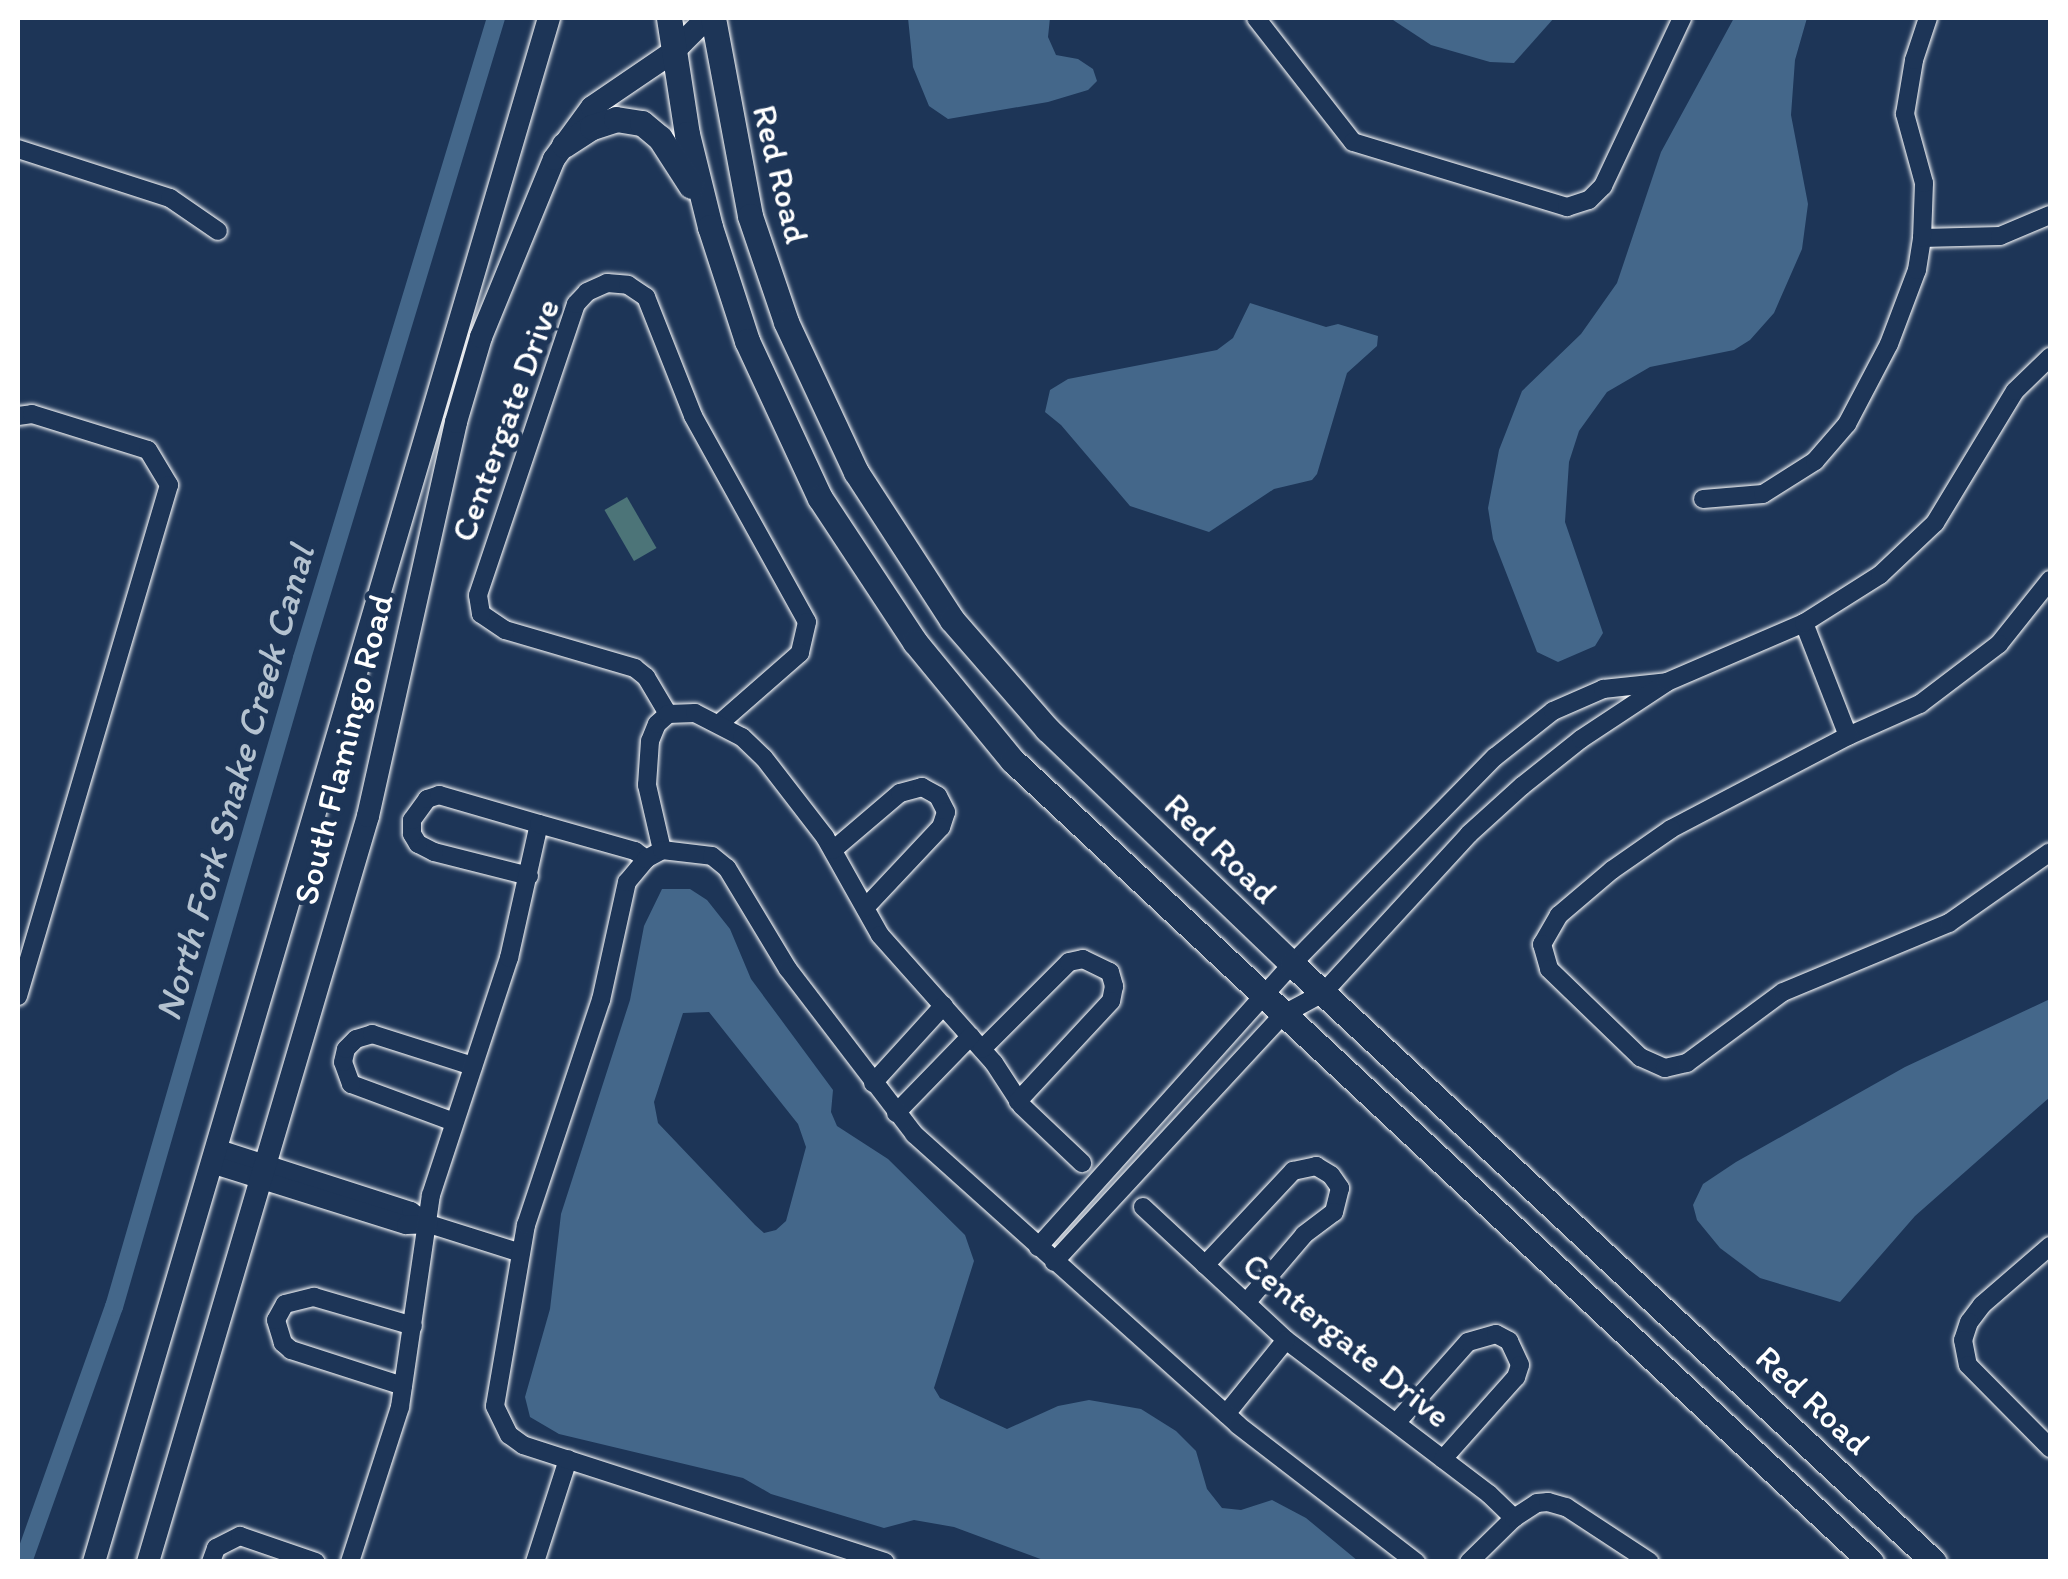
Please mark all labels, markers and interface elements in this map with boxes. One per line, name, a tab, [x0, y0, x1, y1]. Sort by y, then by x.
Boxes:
street label: Red Road	[744, 101, 818, 247]
street label: Centergate Drive	[442, 293, 568, 547]
water label: North Fork Snake Creek Canal	[145, 541, 325, 1025]
street label: South Flamingo Road	[284, 590, 402, 908]
street label: Red Road	[1156, 784, 1286, 912]
street label: Centergate Drive	[1235, 1243, 1459, 1437]
street label: Red Road	[1747, 1337, 1879, 1463]

